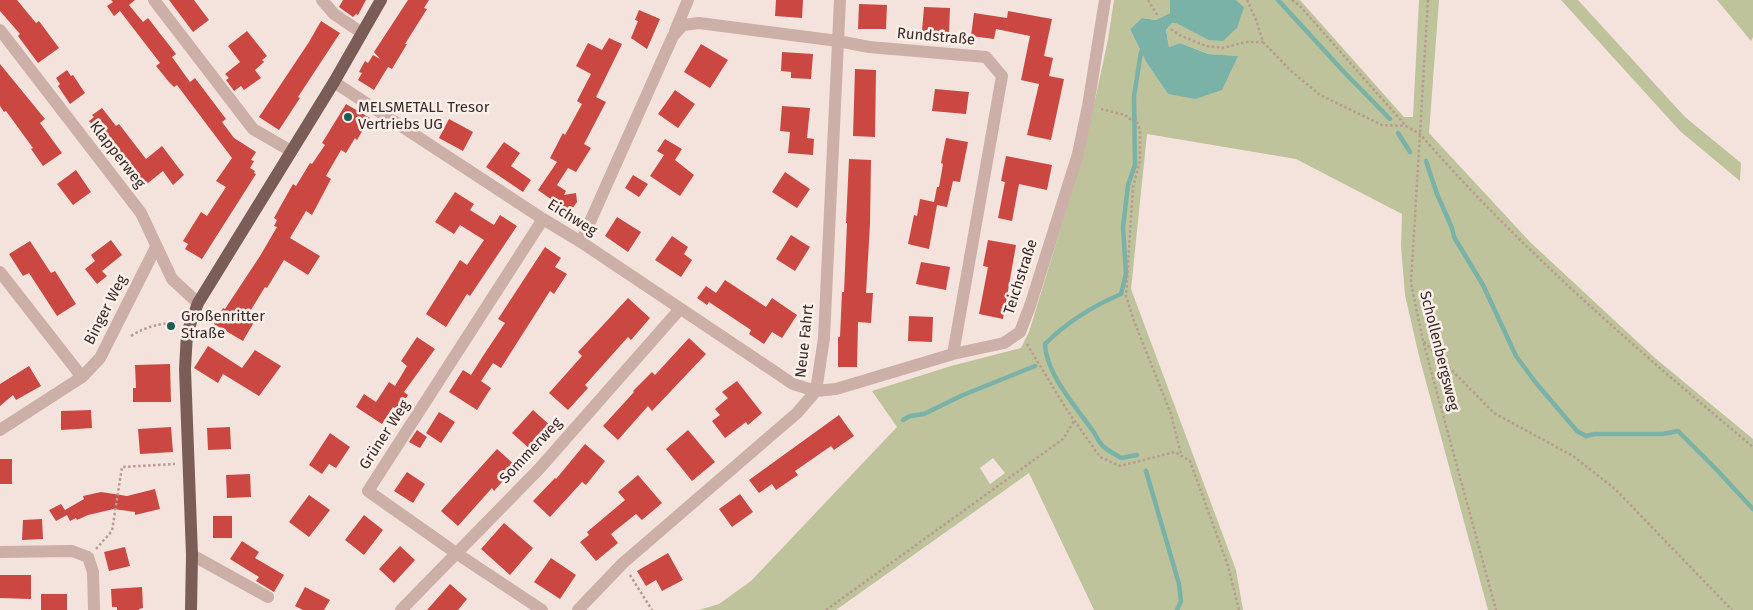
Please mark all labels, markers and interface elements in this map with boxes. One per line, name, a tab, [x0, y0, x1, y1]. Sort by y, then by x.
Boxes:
street label: Rundstraße	[896, 25, 976, 49]
place label: MELSMETALL Tresor Vertriebs UG	[358, 99, 490, 134]
marker: MELSMETALL Tresor Vertriebs UG	[342, 111, 354, 123]
street label: Klapperweg	[85, 118, 149, 192]
street label: Eichweg	[544, 196, 600, 240]
street label: Teichstraße	[1000, 237, 1042, 317]
street label: Binger Weg	[81, 272, 131, 348]
street label: Schollenbergsweg	[1415, 289, 1463, 413]
street label: Neue Fahrt	[792, 303, 818, 379]
place label: Großenritter Straße	[181, 308, 265, 343]
marker: Großenritter Straße	[165, 320, 177, 332]
street label: Grüner Weg	[356, 397, 414, 473]
street label: Sommerweg	[496, 414, 566, 488]

